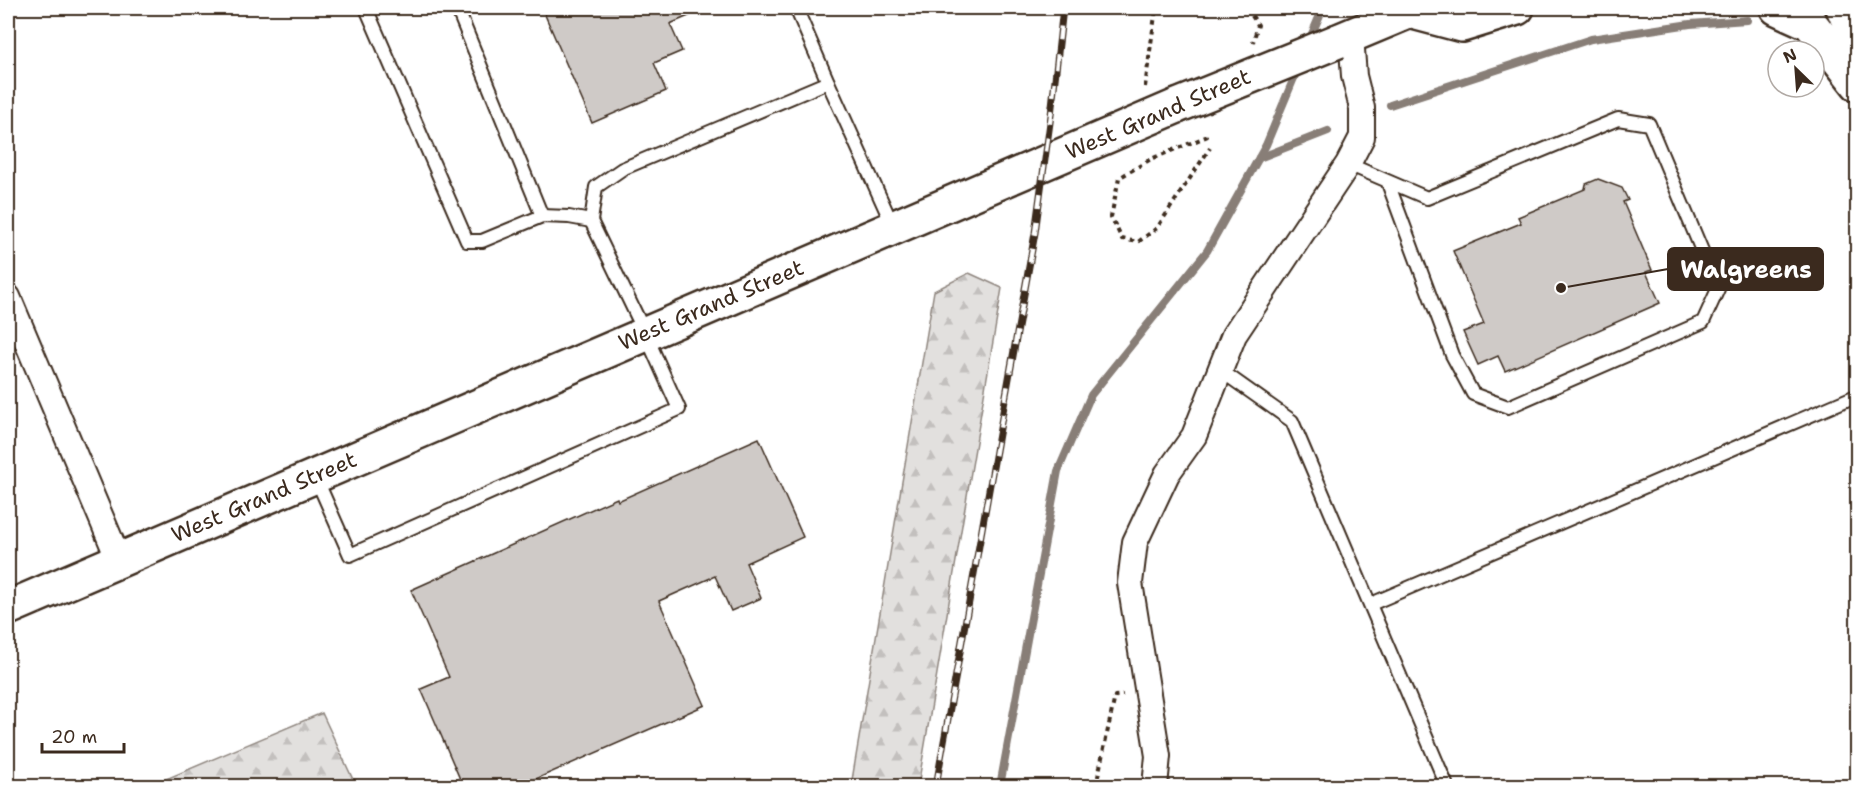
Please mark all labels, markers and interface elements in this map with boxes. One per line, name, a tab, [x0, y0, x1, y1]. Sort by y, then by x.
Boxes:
north arrow	[1766, 39, 1826, 99]
text: N	[1780, 44, 1800, 68]
street label: West Grand Street	[1061, 62, 1255, 166]
callout: Walgreens	[1668, 248, 1823, 290]
street label: West Grand Street	[614, 253, 808, 357]
text: Walgreens	[1680, 254, 1812, 286]
street label: West Grand Street	[167, 445, 361, 549]
scale bar	[42, 716, 124, 754]
text: 20 m	[51, 725, 97, 749]

